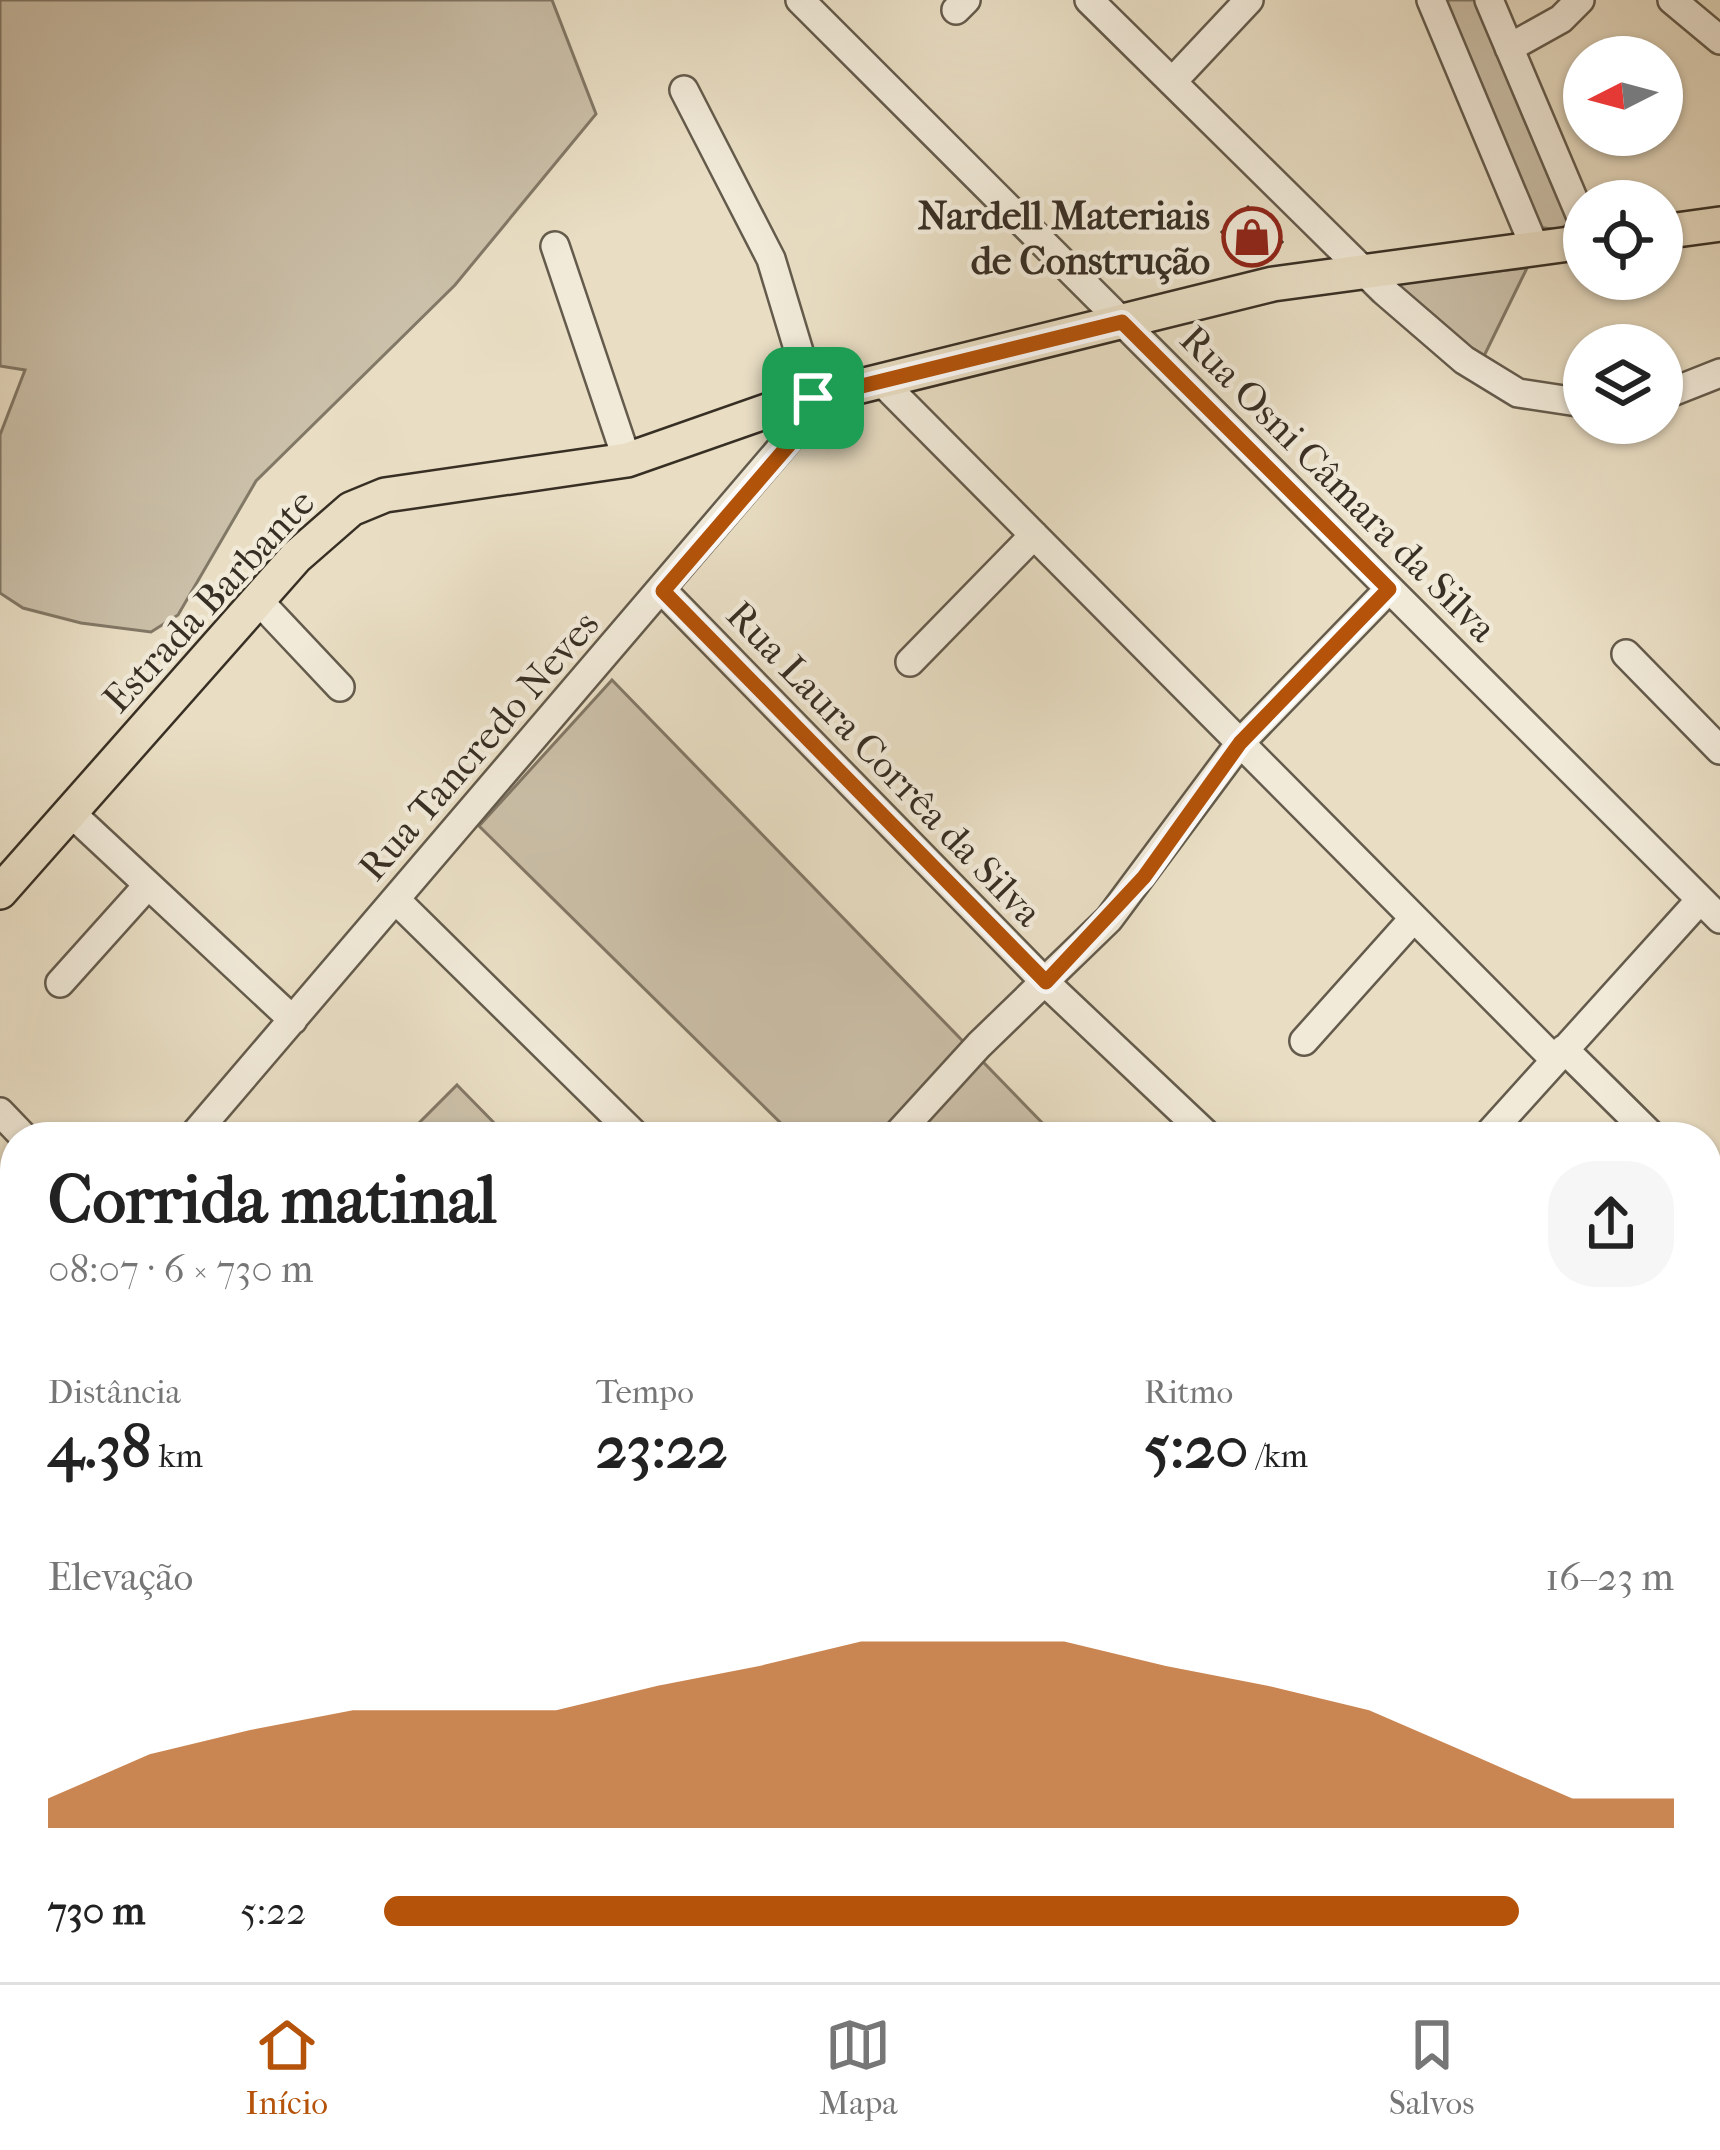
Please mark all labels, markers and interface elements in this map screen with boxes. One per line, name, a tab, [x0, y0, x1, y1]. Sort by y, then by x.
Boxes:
north arrow	[1563, 36, 1683, 156]
map controls	[1563, 36, 1683, 444]
button: locate	[1563, 180, 1683, 300]
place label: Nardell Materiais de Construção	[918, 193, 1210, 285]
shop icon: Nardell Materiais de Construção	[1221, 206, 1283, 268]
street label: Rua Osni Câmara da Silva	[1171, 316, 1507, 652]
button: layers	[1563, 324, 1683, 444]
pin	[762, 347, 864, 449]
icon: arrive	[780, 365, 846, 431]
street label: Estrada Barbante	[94, 480, 324, 722]
street label: Rua Laura Corrêa da Silva	[717, 592, 1052, 936]
street label: Rua Tancredo Neves	[349, 601, 608, 890]
button: share	[1548, 1161, 1674, 1287]
text: Corrida matinal	[48, 1162, 497, 1239]
text: 08:07 · 6 × 730 m	[48, 1246, 314, 1292]
text: Distância	[48, 1373, 181, 1412]
text: Tempo	[596, 1373, 694, 1412]
text: Ritmo	[1144, 1373, 1233, 1412]
text: 4.38	[48, 1412, 151, 1483]
text: 23:22	[596, 1412, 728, 1483]
text: 5:20	[1144, 1412, 1248, 1483]
text: km	[151, 1437, 203, 1476]
text: /km	[1248, 1437, 1308, 1476]
text: Elevação	[48, 1554, 193, 1600]
text: 16–23 m	[1545, 1554, 1674, 1600]
text: 730 m	[48, 1888, 145, 1934]
text: 5:22	[240, 1888, 306, 1934]
tab: Início	[246, 2012, 328, 2123]
tab: Mapa	[819, 2012, 898, 2123]
tab: Salvos	[1389, 2012, 1474, 2123]

